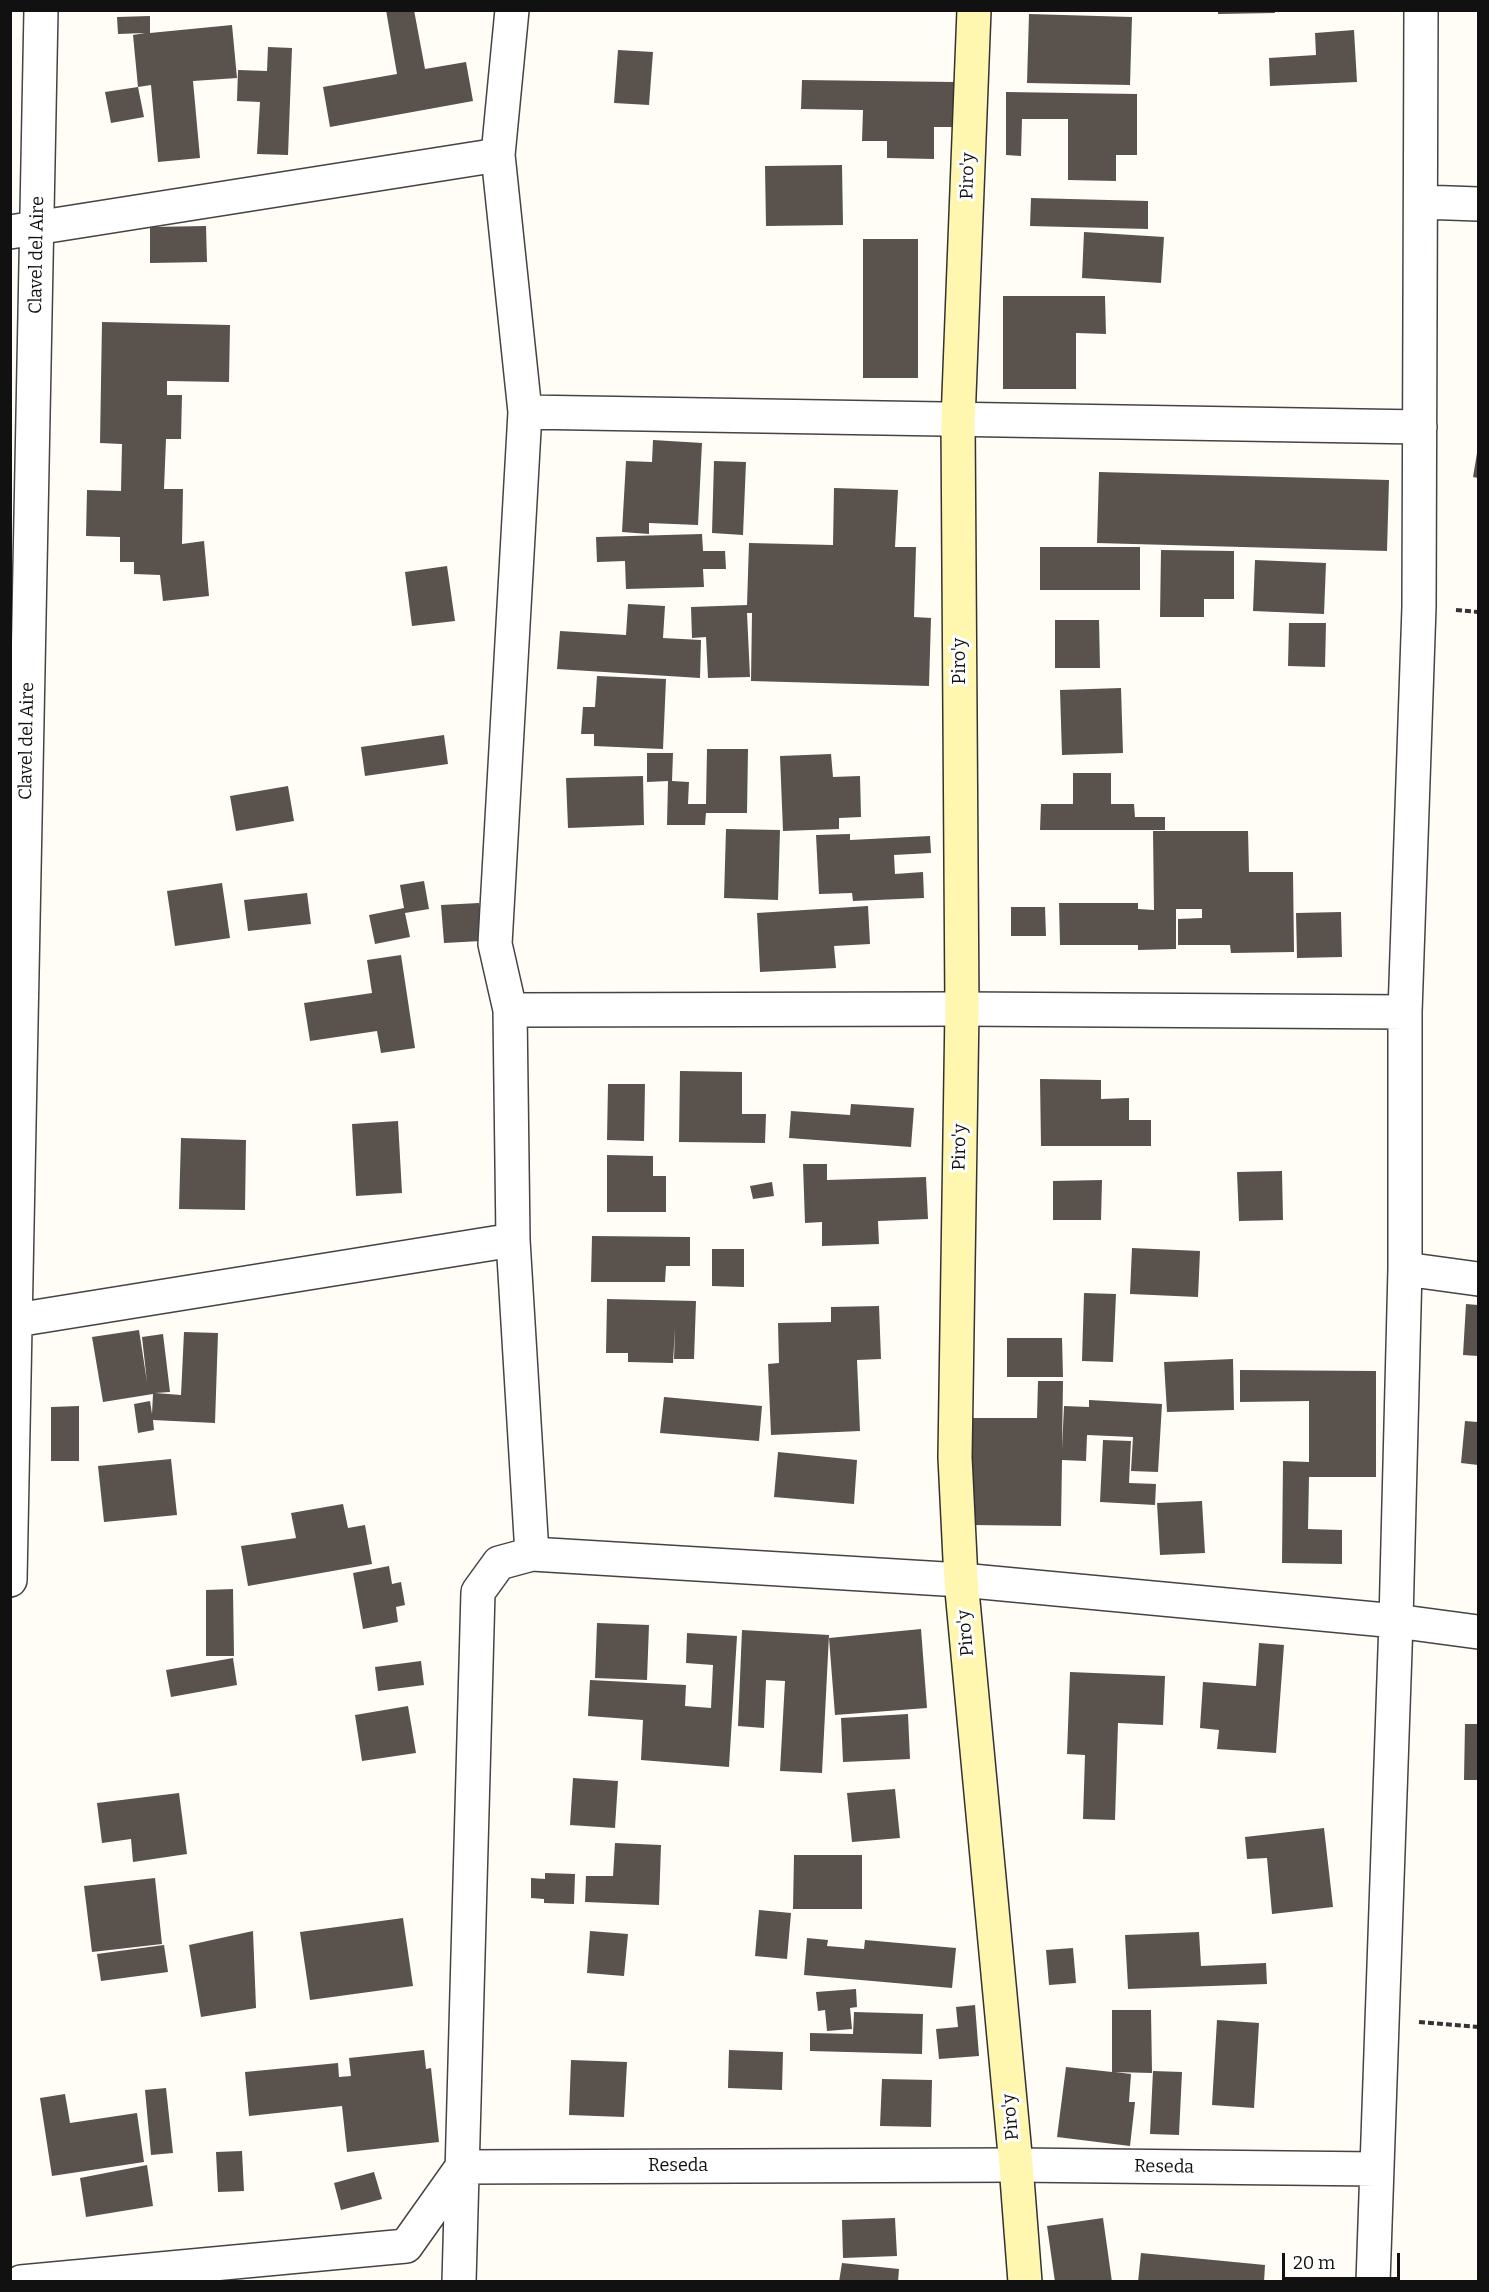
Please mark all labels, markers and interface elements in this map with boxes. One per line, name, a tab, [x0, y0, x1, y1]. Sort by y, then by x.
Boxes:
street label: Piro'y	[956, 152, 980, 200]
street label: Clavel del Aire	[25, 196, 49, 314]
street label: Piro'y	[949, 638, 971, 684]
street label: Clavel del Aire	[15, 682, 39, 800]
street label: Piro'y	[949, 1123, 971, 1171]
street label: Piro'y	[953, 1609, 979, 1657]
street label: Piro'y	[998, 2093, 1024, 2141]
street label: Reseda	[648, 2155, 708, 2177]
street label: Reseda	[1134, 2156, 1194, 2178]
scale bar	[1285, 2241, 1404, 2279]
text: 20 m	[1293, 2252, 1335, 2274]

